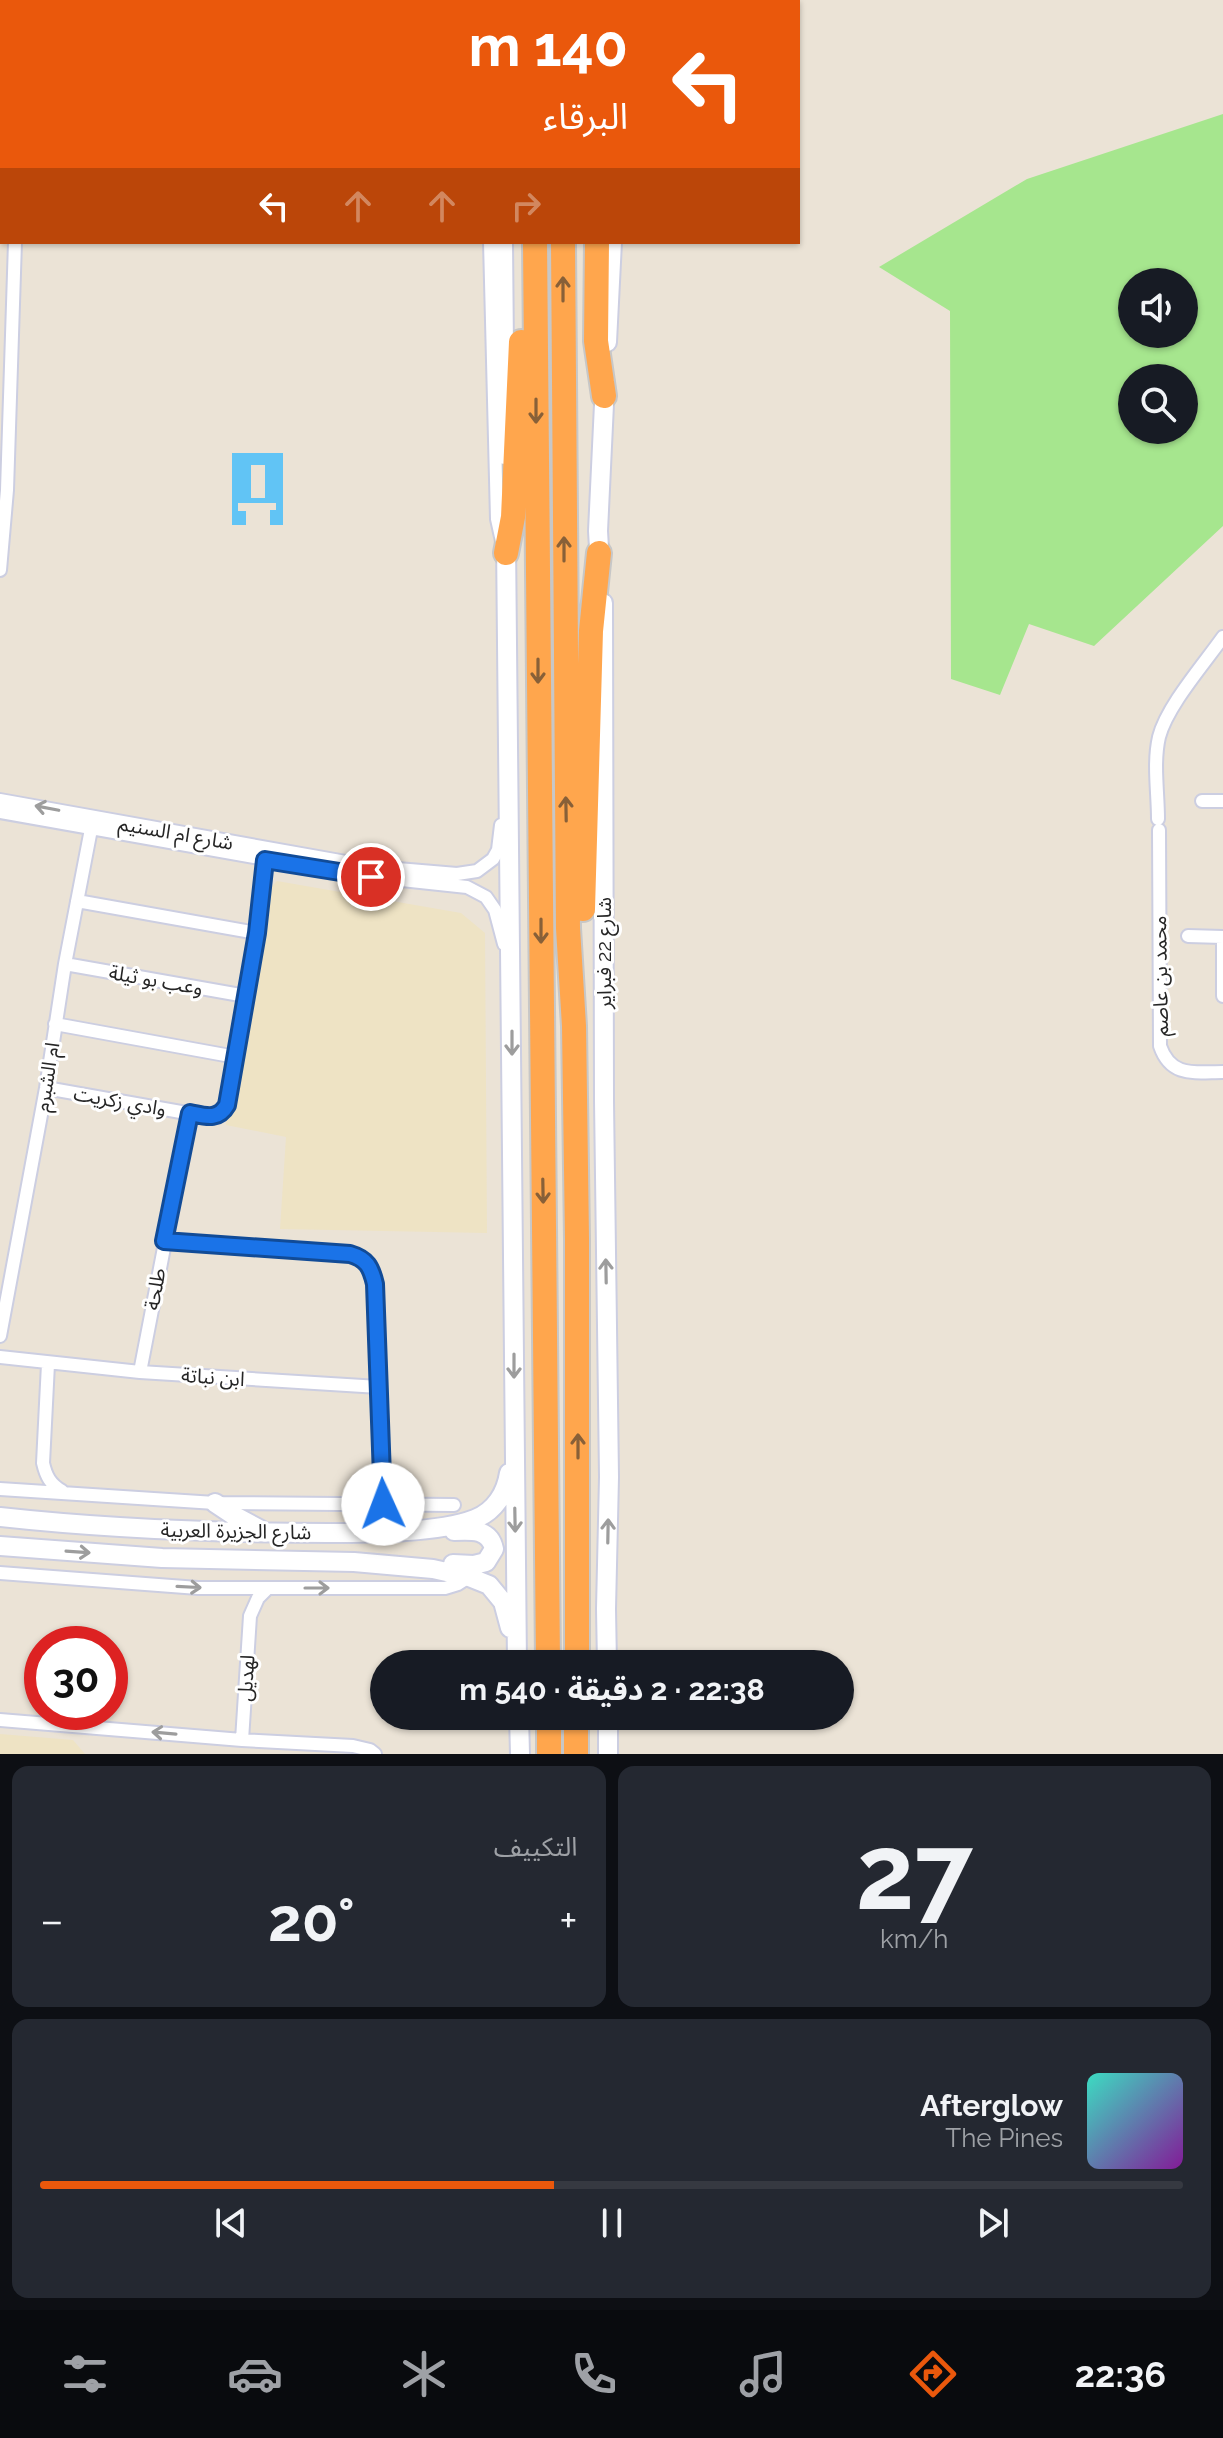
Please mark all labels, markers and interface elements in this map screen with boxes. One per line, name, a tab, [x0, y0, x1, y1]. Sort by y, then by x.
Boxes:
text: 140 m	[468, 13, 628, 79]
icon: left	[656, 32, 760, 136]
text: البرقاء	[543, 95, 628, 137]
icon: left	[252, 184, 296, 228]
icon: ahead	[336, 184, 380, 228]
icon: ahead	[420, 184, 464, 228]
icon: right	[504, 184, 548, 228]
map controls	[1118, 268, 1198, 444]
button: sound	[1118, 268, 1198, 348]
one-way arrow	[555, 276, 571, 303]
button: search	[1118, 364, 1198, 444]
one-way arrow	[528, 397, 544, 424]
one-way arrow	[556, 536, 572, 563]
one-way arrow	[531, 657, 546, 684]
one-way arrow	[558, 796, 574, 823]
one-way arrow	[34, 800, 60, 815]
street label: شارع ام السنيم	[116, 811, 235, 858]
pin	[337, 843, 405, 911]
icon: arrive	[349, 855, 393, 899]
street label: شارع 22 فبراير	[592, 897, 619, 1010]
street label: محمد بن عاصم	[1147, 915, 1176, 1037]
one-way arrow	[533, 917, 548, 944]
street label: وعب بو ثيلة	[107, 960, 205, 1000]
one-way arrow	[504, 1029, 520, 1056]
street label: ام الشبرم	[30, 1040, 67, 1114]
street label: وادي زكريت	[71, 1081, 168, 1125]
one-way arrow	[535, 1177, 551, 1204]
one-way arrow	[598, 1258, 614, 1285]
street label: طلحة	[140, 1266, 170, 1312]
one-way arrow	[506, 1352, 522, 1379]
street label: ابن نباتة	[180, 1363, 246, 1391]
one-way arrow	[570, 1433, 586, 1460]
position arrow	[341, 1462, 425, 1546]
one-way arrow	[507, 1506, 523, 1533]
street label: شارع الجزيرة العربية	[160, 1518, 312, 1547]
one-way arrow	[600, 1518, 615, 1545]
one-way arrow	[64, 1545, 91, 1560]
one-way arrow	[175, 1580, 202, 1595]
one-way arrow	[303, 1580, 330, 1596]
speed limit sign: 30	[24, 1626, 128, 1730]
street label: لهديل	[232, 1654, 260, 1702]
text: 22:38 · 2 دقيقة · 540 m	[459, 1672, 765, 1707]
one-way arrow	[151, 1726, 178, 1741]
text: 27	[856, 1811, 973, 1933]
text: التكييف	[494, 1832, 578, 1862]
text: 20°	[268, 1885, 355, 1955]
text: −	[40, 1895, 64, 1946]
text: +	[559, 1895, 578, 1946]
text: km/h	[880, 1924, 949, 1954]
text: Afterglow	[920, 2088, 1063, 2123]
text: The Pines	[945, 2123, 1063, 2153]
icon: previous	[209, 2201, 253, 2245]
icon: pause	[590, 2201, 634, 2245]
icon: next	[971, 2201, 1015, 2245]
icon: filters	[57, 2346, 113, 2402]
icon: car	[227, 2346, 283, 2402]
icon: climate	[396, 2346, 452, 2402]
icon: phone	[566, 2346, 622, 2402]
icon: music	[735, 2346, 791, 2402]
icon: directions	[905, 2346, 961, 2402]
text: 22:36	[1075, 2353, 1166, 2395]

